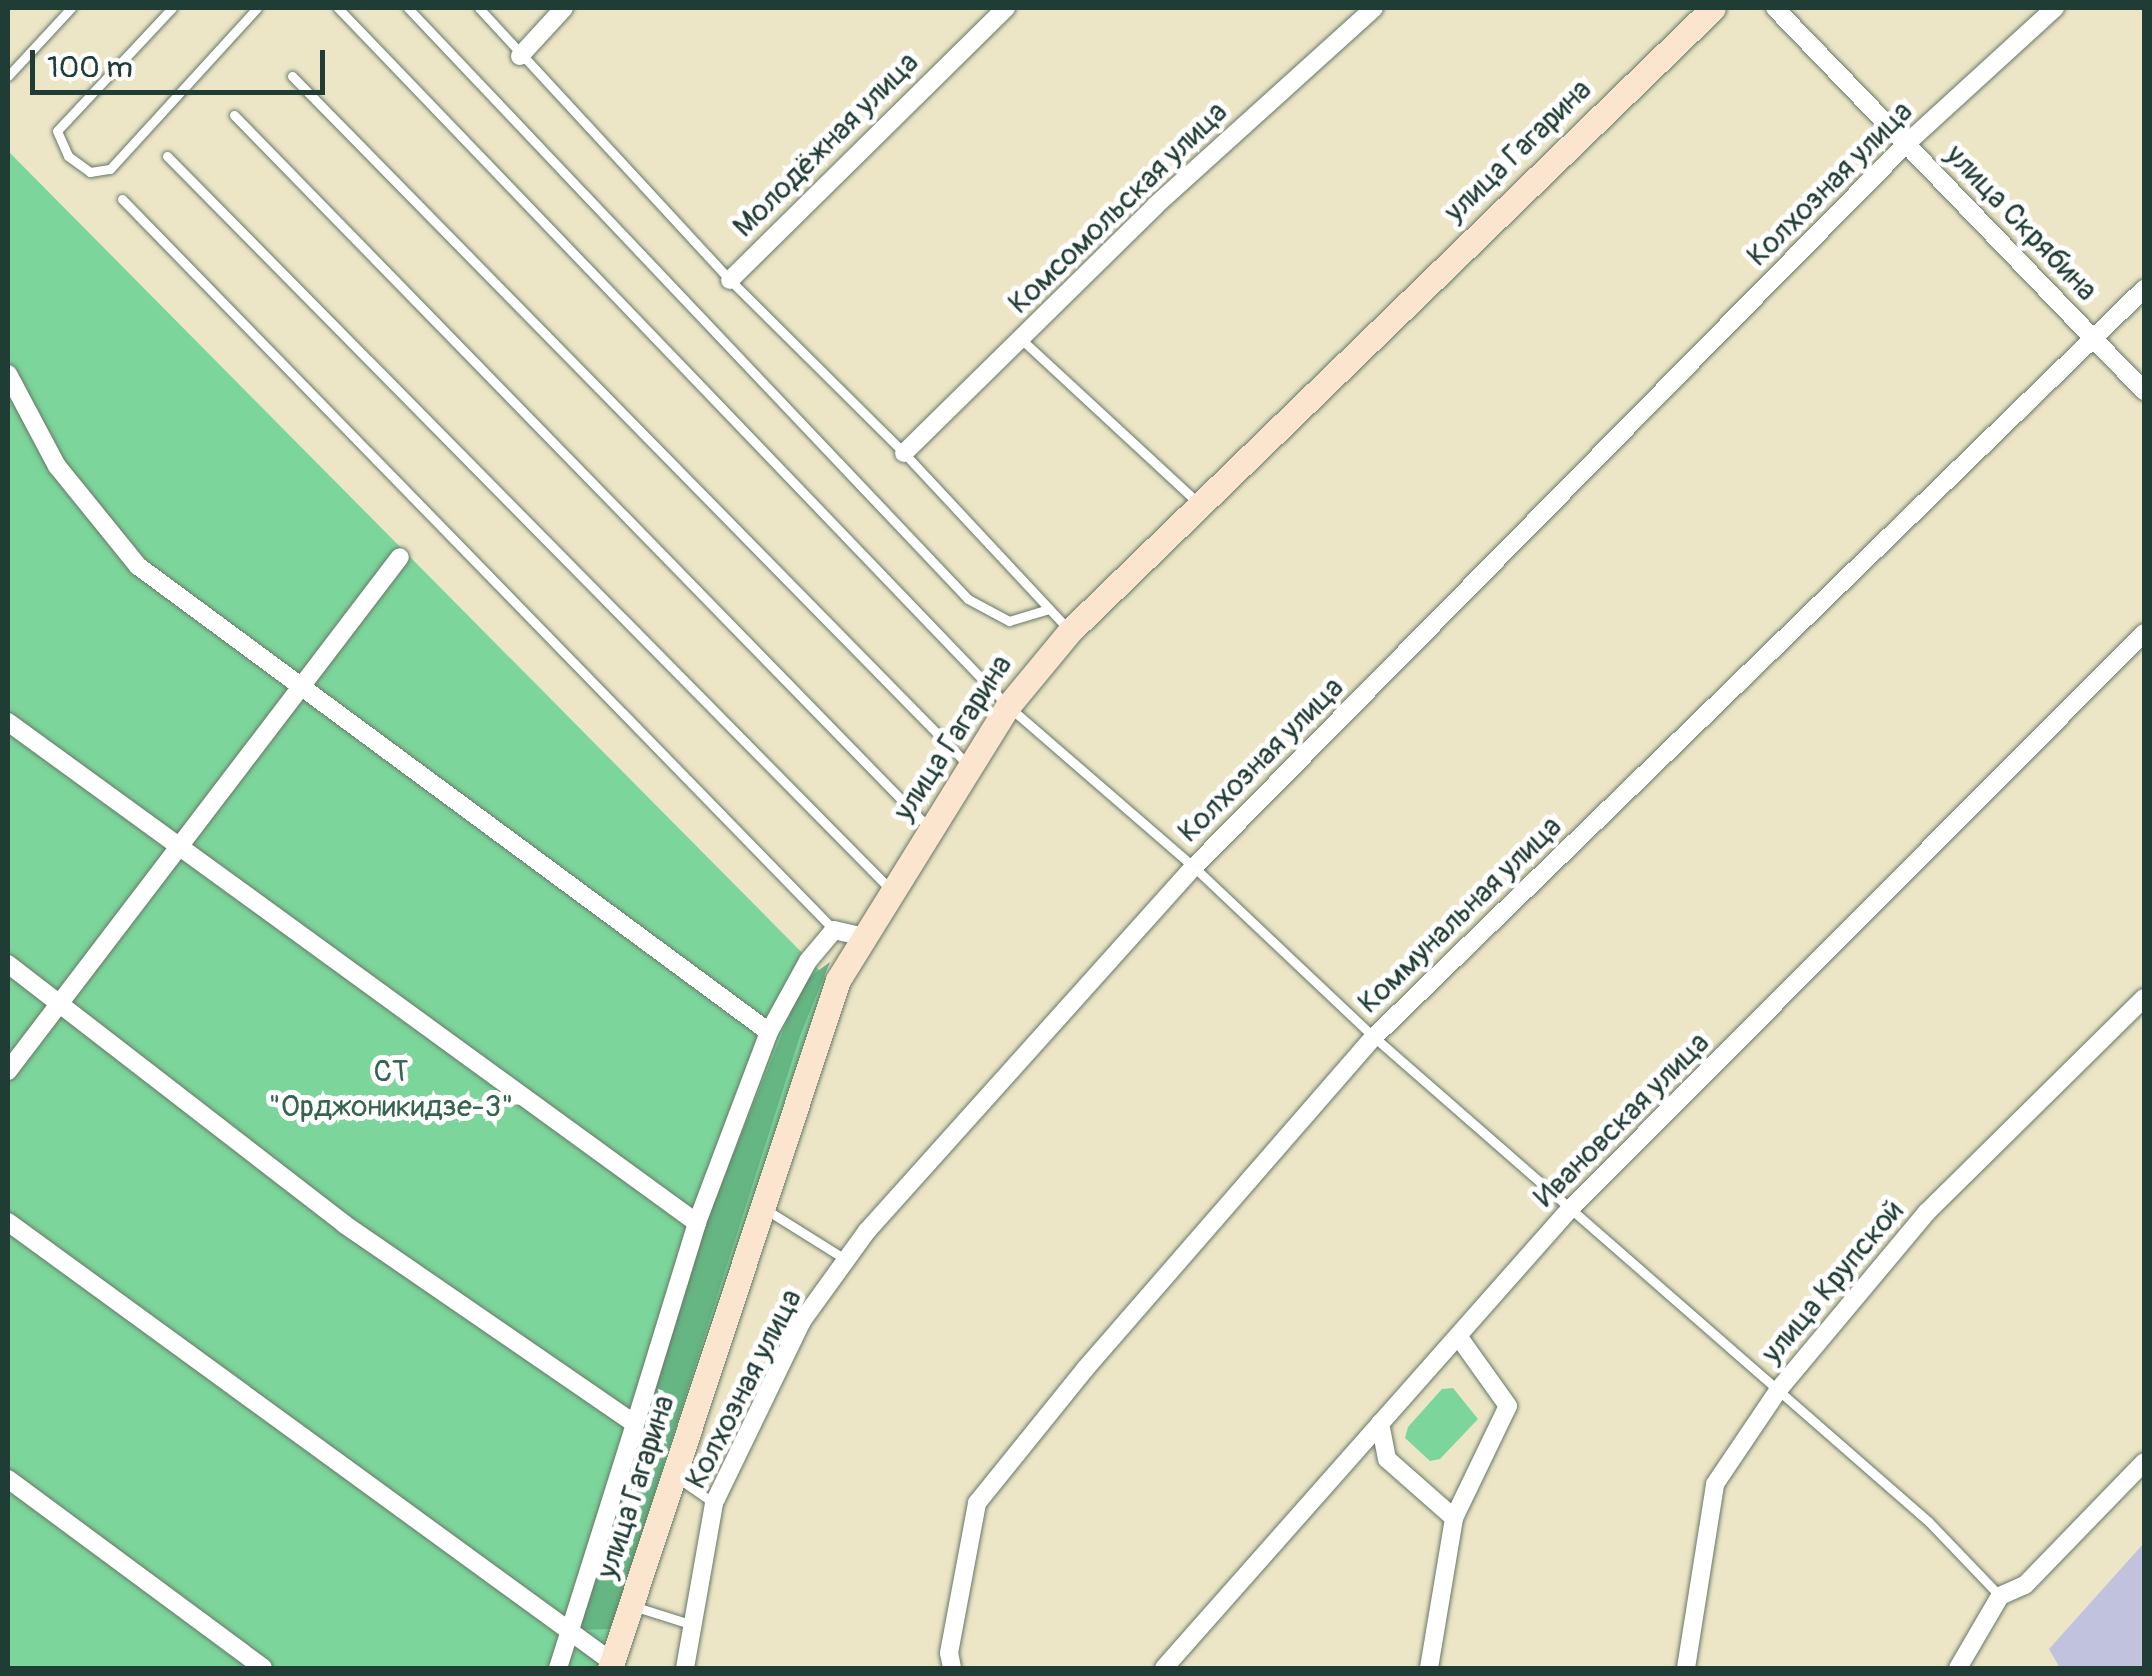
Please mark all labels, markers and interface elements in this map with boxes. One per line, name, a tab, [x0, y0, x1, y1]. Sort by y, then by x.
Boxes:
scale bar	[35, 30, 330, 92]
street label: Молодёжная улица	[726, 45, 926, 245]
text: 100 m	[47, 49, 133, 86]
street label: улица Гагарина	[1437, 72, 1599, 230]
street label: Комсомольская улица	[1001, 94, 1235, 322]
street label: Колхозная улица	[1740, 94, 1920, 274]
street label: улица Скрябина	[1938, 138, 2104, 308]
street label: улица Гагарина	[886, 648, 1020, 828]
street label: Колхозная улица	[1171, 670, 1351, 850]
street label: Коммунальная улица	[1351, 809, 1569, 1021]
street label: Ивановская улица	[1527, 1025, 1717, 1215]
park label: СТ "Орджоникидзе-3"	[269, 1054, 513, 1124]
street label: улица Крупской	[1754, 1193, 1912, 1371]
street label: Колхозная улица	[678, 1283, 810, 1495]
street label: улица Гагарина	[590, 1391, 682, 1583]

